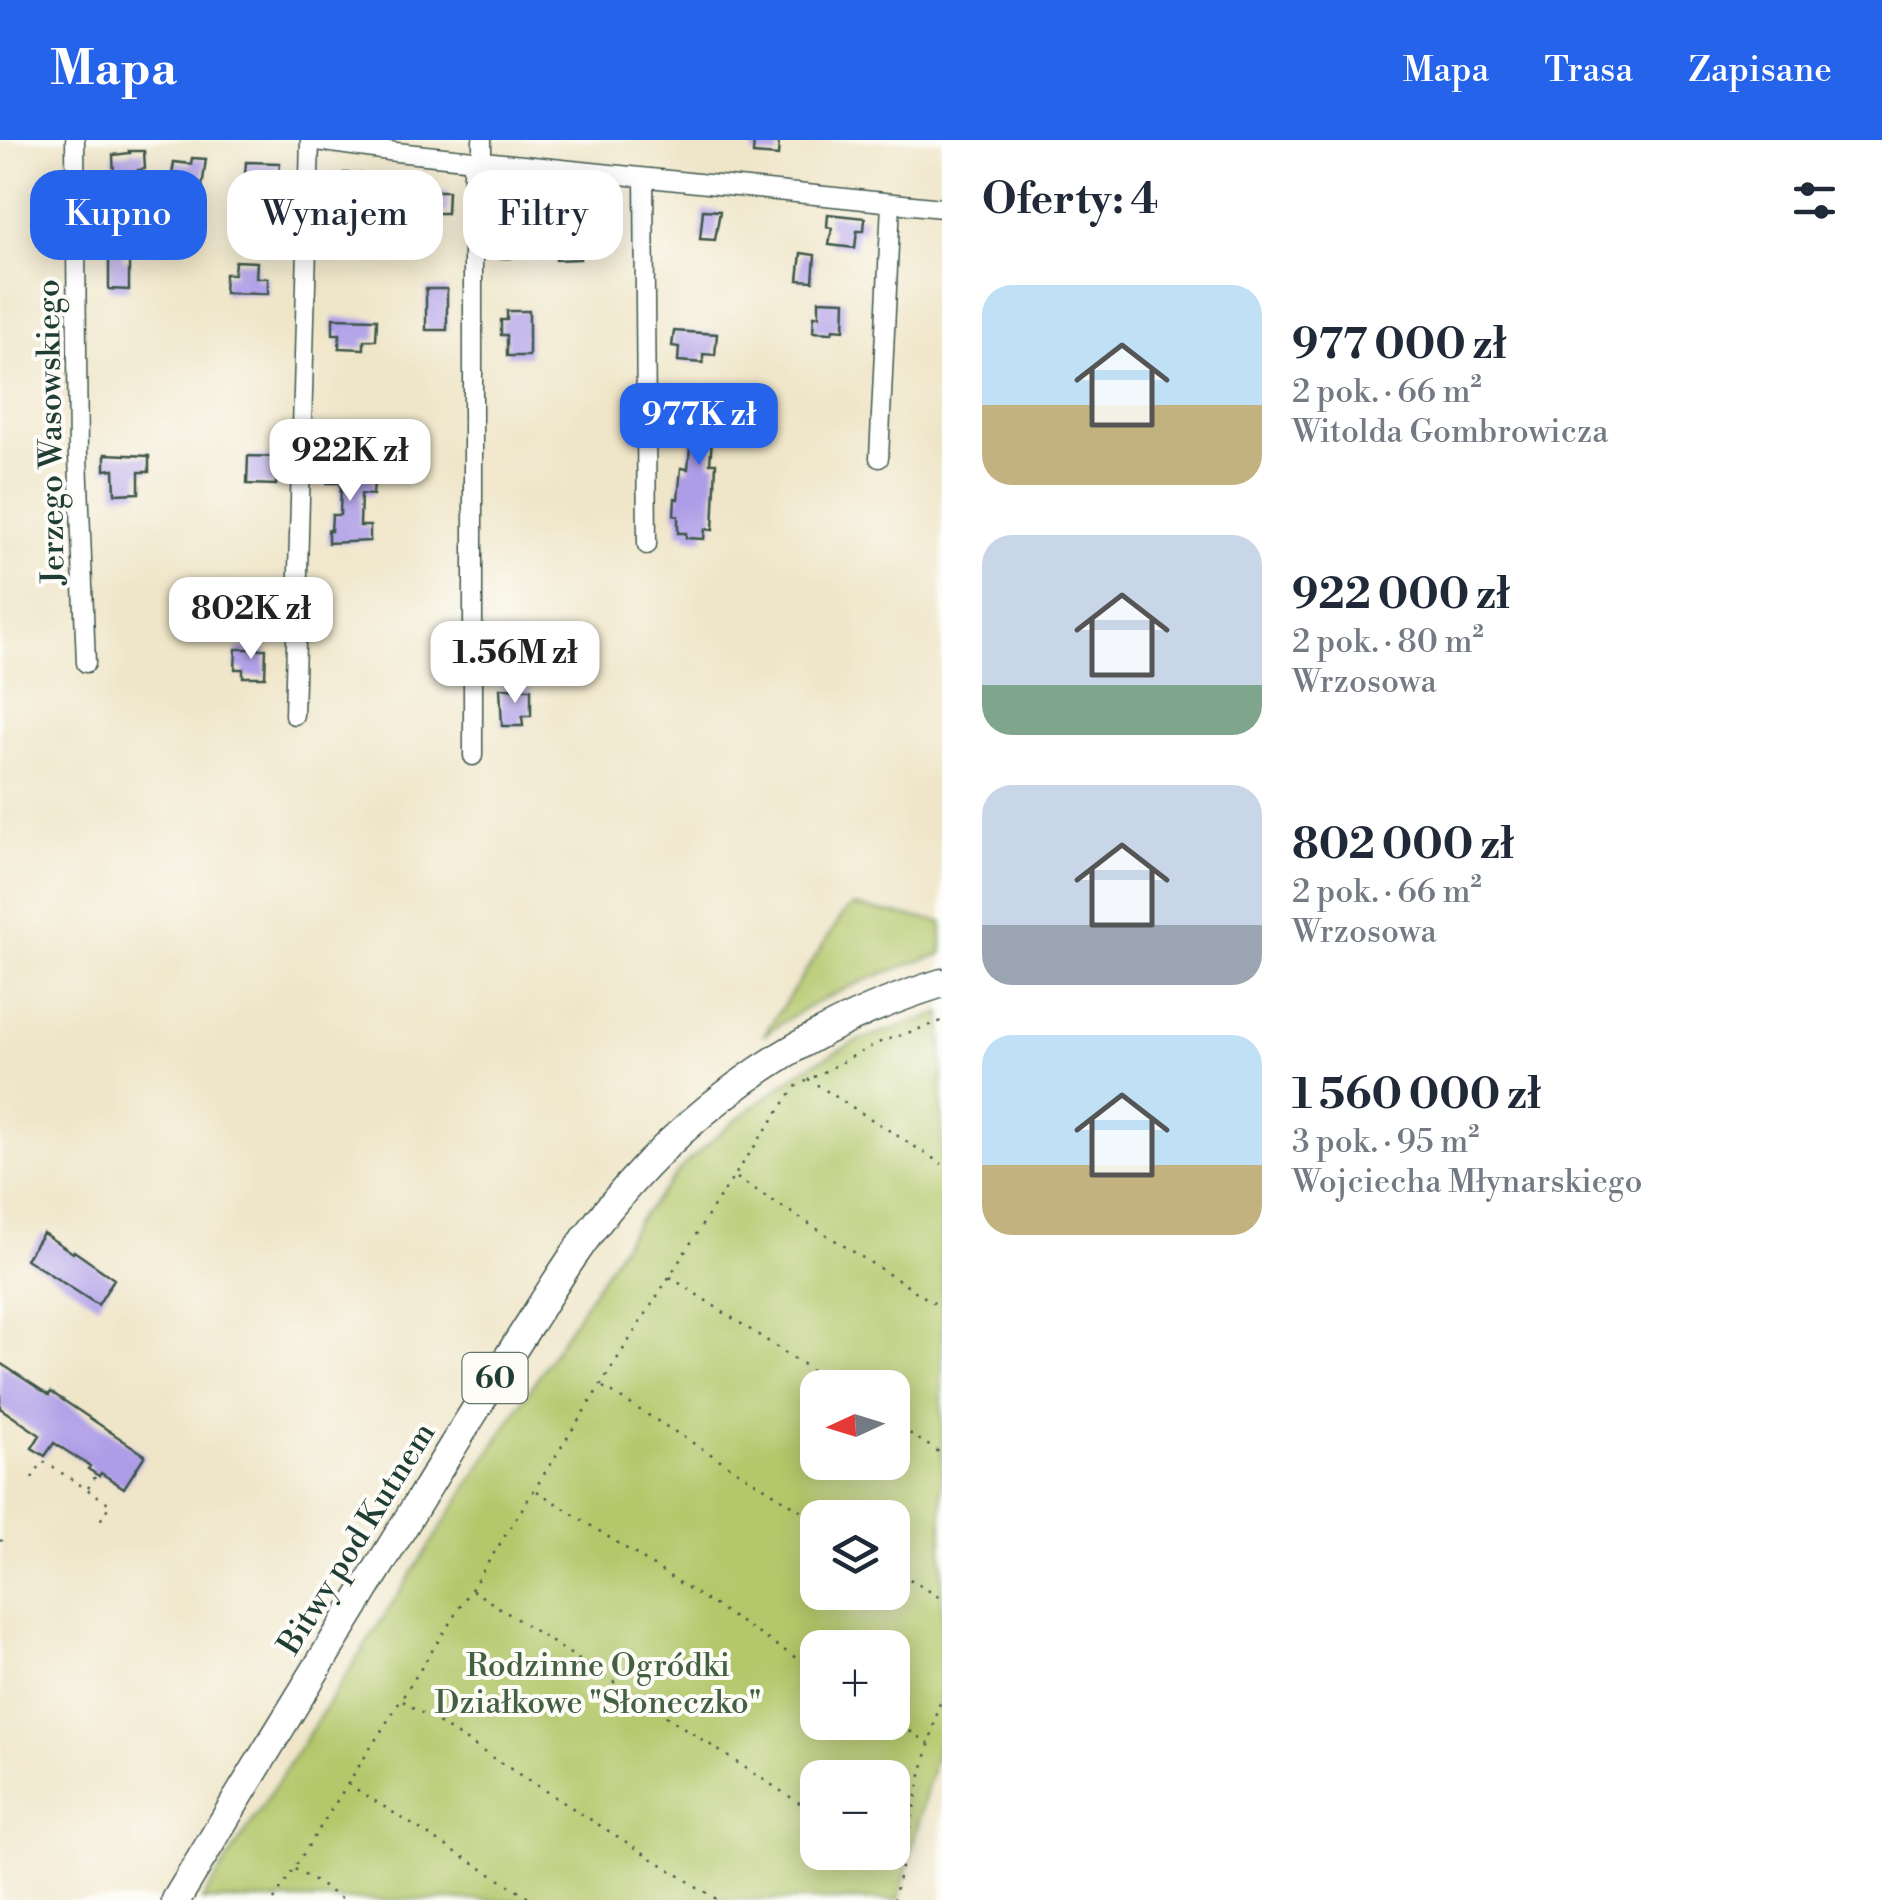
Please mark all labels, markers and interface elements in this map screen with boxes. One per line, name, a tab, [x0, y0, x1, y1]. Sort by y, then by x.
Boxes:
text: Mapa	[50, 40, 177, 100]
text: Mapa	[1403, 49, 1489, 92]
text: Trasa	[1544, 49, 1633, 92]
text: Zapisane	[1688, 49, 1832, 92]
chip: Kupno	[30, 170, 207, 260]
chip: Wynajem	[227, 170, 443, 260]
chip: Filtry	[463, 170, 623, 260]
icon: filters	[1787, 173, 1842, 228]
text: Oferty: 4	[982, 174, 1159, 227]
street label: Jerzego Wasowskiego	[28, 279, 74, 586]
text: 977 000 zł	[1292, 319, 1506, 372]
icon: home	[1062, 325, 1182, 445]
text: 2 pok. · 66 m²	[1292, 372, 1482, 412]
pin: 977K zł	[607, 383, 791, 468]
text: 977K zł	[642, 395, 756, 435]
text: Witolda Gombrowicza	[1292, 412, 1608, 452]
pin: 922K zł	[258, 419, 442, 504]
text: 922K zł	[292, 431, 409, 471]
text: 922 000 zł	[1292, 569, 1510, 622]
icon: home	[1062, 575, 1182, 695]
pin: 802K zł	[159, 577, 343, 662]
text: 802K zł	[191, 589, 311, 629]
pin: 1.56M zł	[412, 621, 618, 706]
text: 2 pok. · 80 m²	[1292, 622, 1484, 662]
text: 1.56M zł	[453, 633, 577, 673]
text: Wrzosowa	[1292, 662, 1437, 702]
text: 802 000 zł	[1292, 819, 1514, 872]
icon: home	[1062, 825, 1182, 945]
text: 2 pok. · 66 m²	[1292, 872, 1482, 912]
text: Wrzosowa	[1292, 912, 1437, 952]
text: 1 560 000 zł	[1292, 1069, 1541, 1122]
icon: home	[1062, 1075, 1182, 1195]
text: 3 pok. · 95 m²	[1292, 1122, 1479, 1162]
text: Wojciecha Młynarskiego	[1292, 1162, 1642, 1202]
road number: 60	[462, 1353, 528, 1403]
north arrow	[800, 1370, 910, 1480]
map controls	[800, 1370, 910, 1870]
street label: Bitwy pod Kutnem	[269, 1415, 444, 1663]
button: layers	[800, 1500, 910, 1610]
button: +	[800, 1630, 910, 1740]
park label: Rodzinne Ogródki Działkowe "Słoneczko"	[435, 1646, 761, 1723]
button: −	[800, 1760, 910, 1870]

